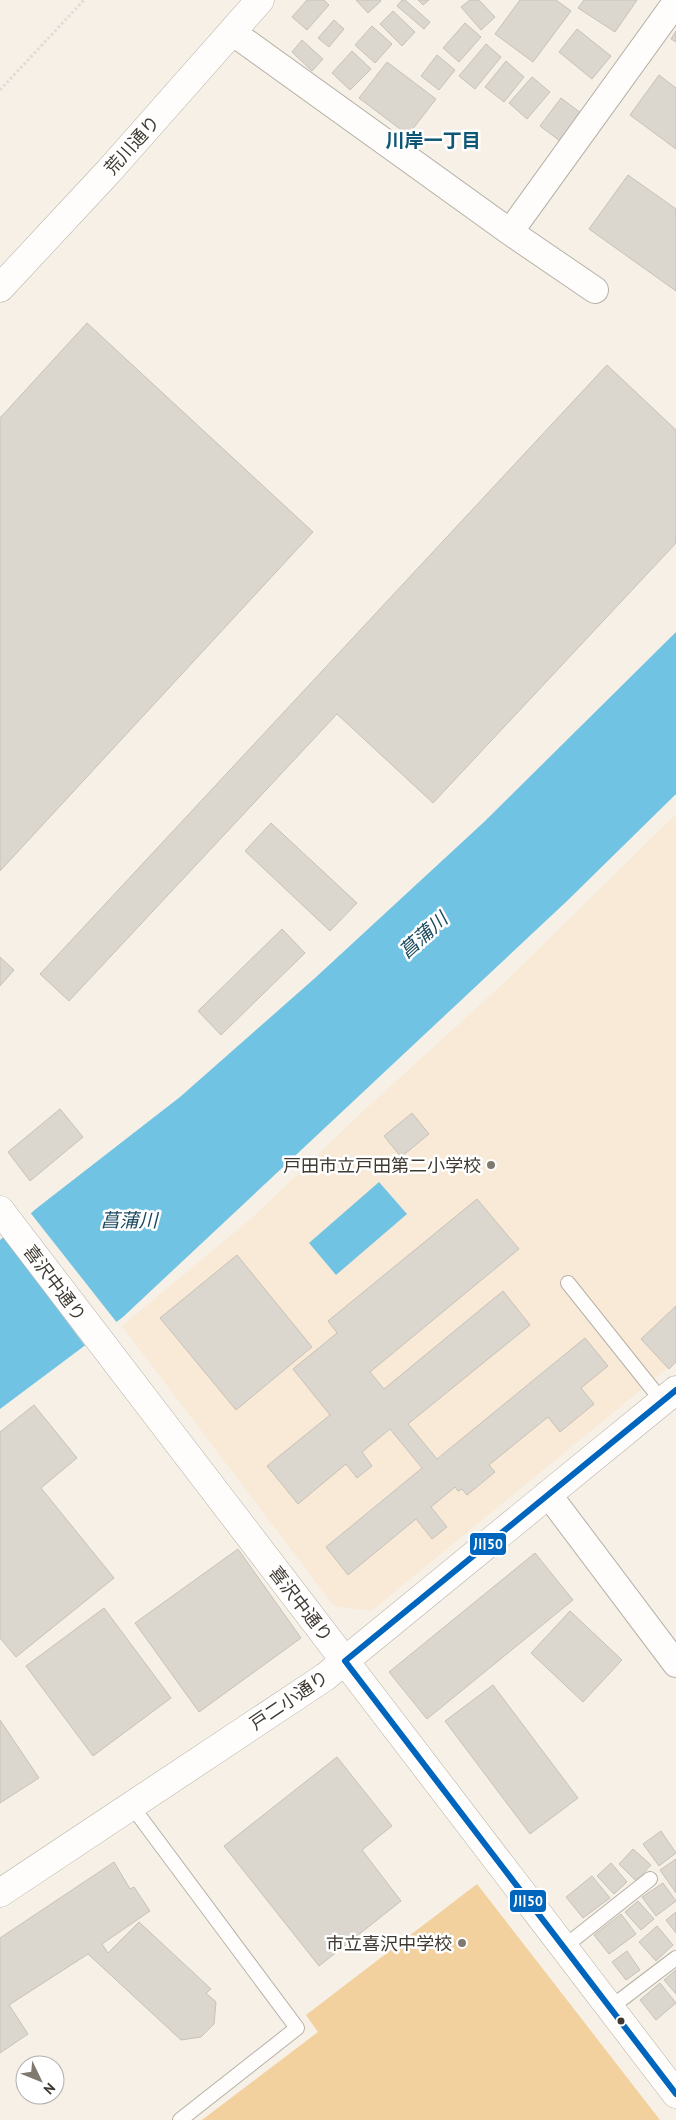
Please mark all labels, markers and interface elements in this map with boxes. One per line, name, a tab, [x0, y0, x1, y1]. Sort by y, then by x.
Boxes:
street label: 荒川通り	[99, 111, 165, 179]
district label: 川岸一丁目	[385, 128, 481, 152]
water label: 菖蒲川	[394, 906, 454, 963]
place label: 戸田市立戸田第二小学校	[283, 1154, 481, 1177]
marker: 戸田市立戸田第二小学校	[485, 1159, 497, 1171]
water label: 菖蒲川	[100, 1208, 159, 1232]
street label: 喜沢中通り	[19, 1240, 91, 1326]
line badge: 川50	[469, 1532, 507, 1556]
text: 川50	[473, 1535, 503, 1553]
street label: 喜沢中通り	[264, 1561, 338, 1647]
street label: 戸二小通り	[245, 1665, 333, 1735]
line badge: 川50	[509, 1889, 547, 1913]
text: 川50	[513, 1892, 543, 1910]
place label: 市立喜沢中学校	[326, 1932, 452, 1955]
marker: 市立喜沢中学校	[456, 1937, 468, 1949]
unlabelled marker	[616, 2016, 626, 2026]
north arrow	[15, 2055, 65, 2105]
text: N	[40, 2079, 59, 2098]

